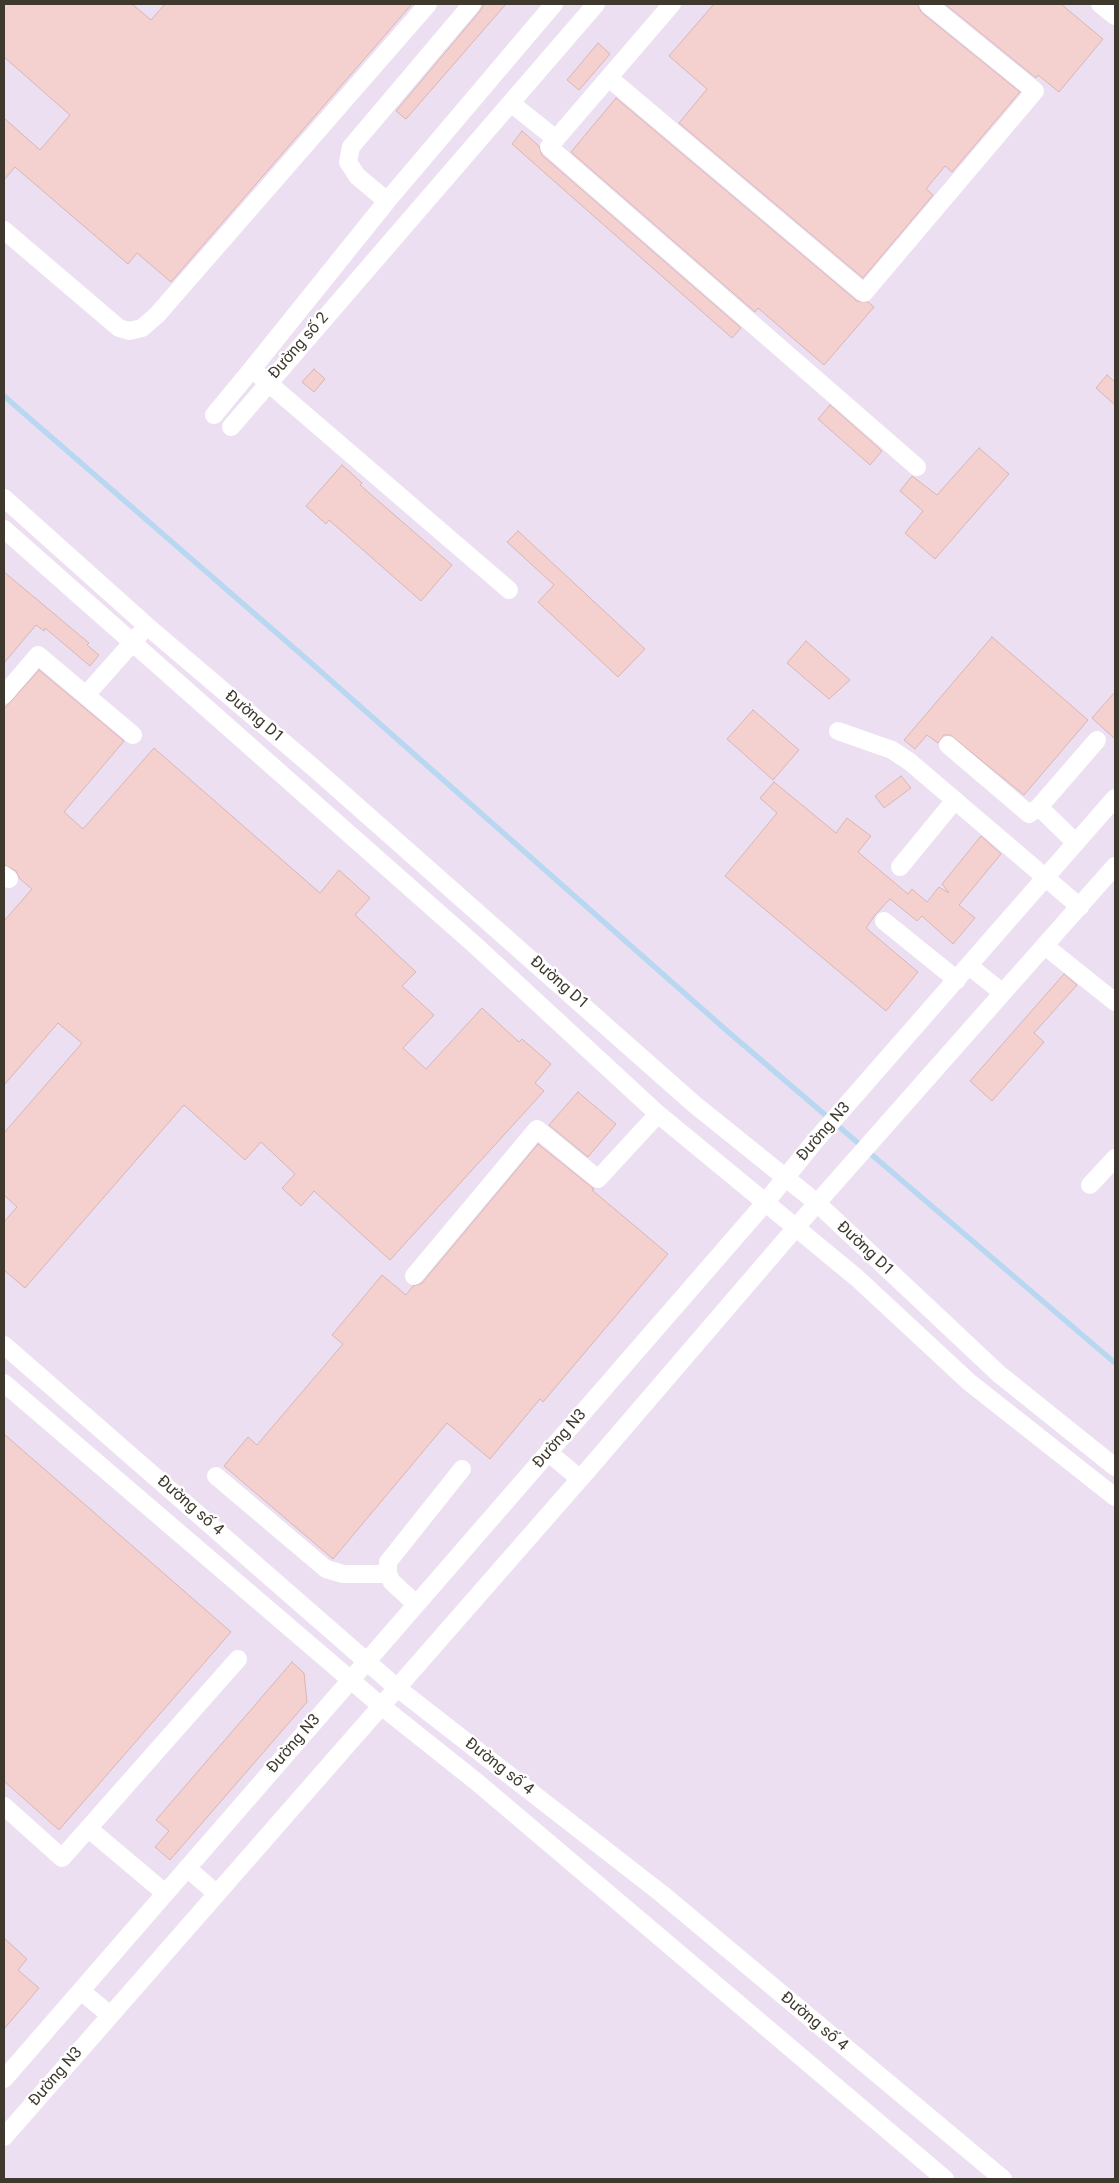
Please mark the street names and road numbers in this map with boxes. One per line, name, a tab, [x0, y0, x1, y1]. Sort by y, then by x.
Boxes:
street label: Đường số 2	[265, 309, 333, 383]
street label: Đường D1	[221, 687, 287, 747]
street label: Đường D1	[526, 952, 592, 1014]
street label: Đường N3	[793, 1099, 855, 1165]
street label: Đường D1	[832, 1218, 898, 1280]
street label: Đường N3	[529, 1406, 591, 1472]
street label: Đường số 4	[153, 1472, 227, 1540]
street label: Đường N3	[263, 1711, 325, 1777]
street label: Đường số 4	[461, 1734, 537, 1800]
street label: Đường số 4	[776, 1988, 852, 2056]
street label: Đường N3	[25, 2044, 87, 2110]

